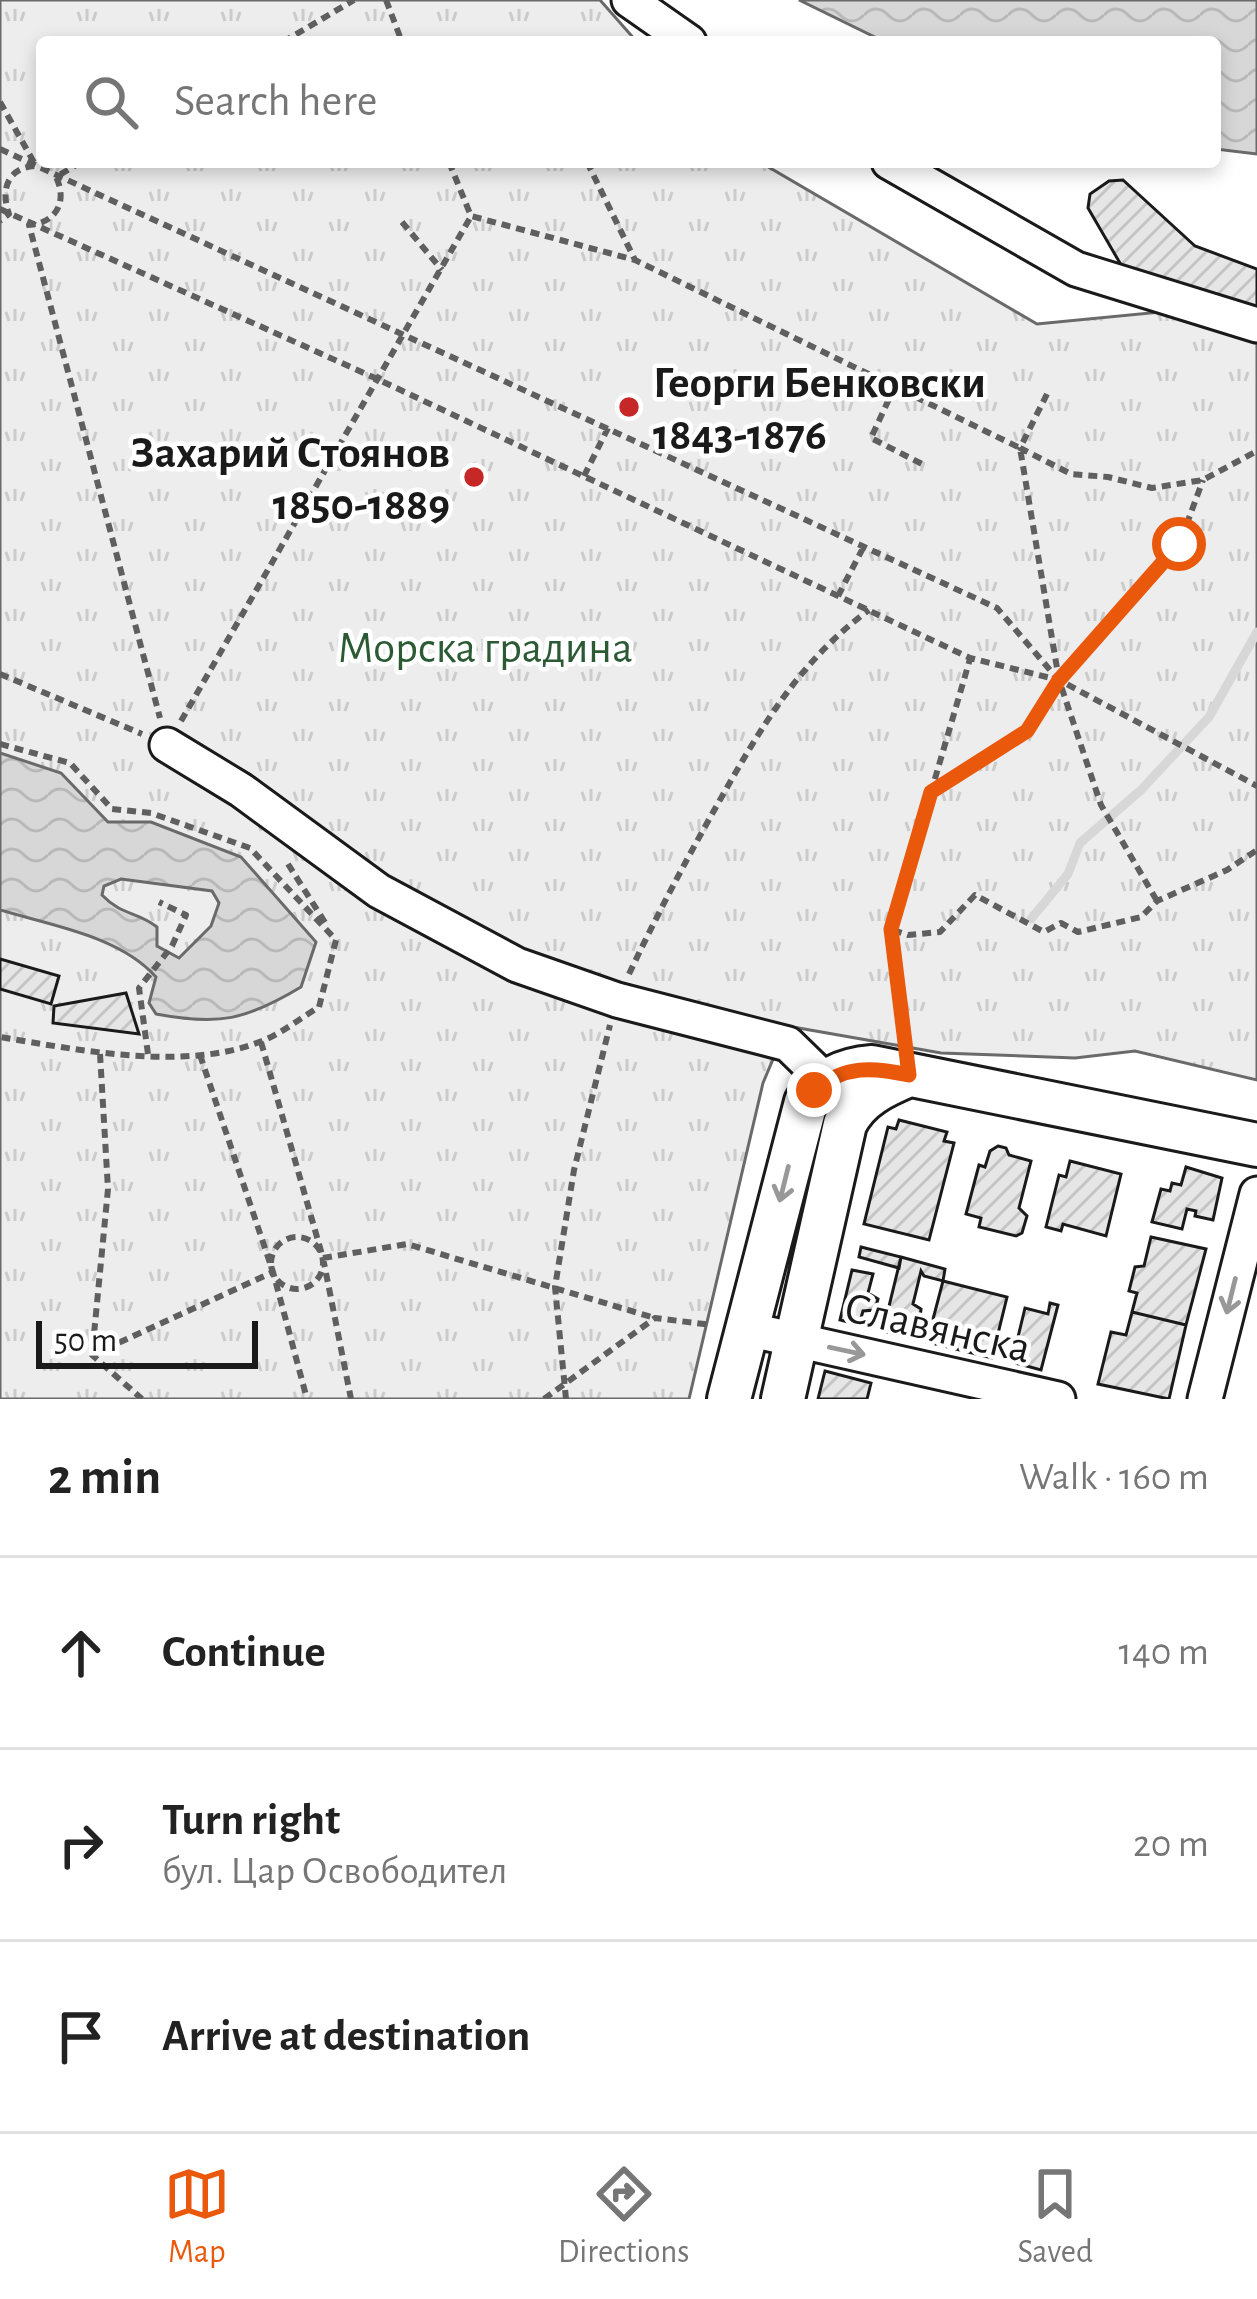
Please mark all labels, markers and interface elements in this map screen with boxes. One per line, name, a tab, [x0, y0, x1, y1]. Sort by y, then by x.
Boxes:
search box	[36, 36, 1221, 168]
icon: search	[78, 69, 144, 135]
text: Search here	[174, 79, 377, 124]
place label: Георги Бенковски 1843-1876	[653, 361, 986, 458]
marker: Георги Бенковски 1843-1876	[616, 394, 642, 420]
place label: Захарий Стоянов 1850-1889	[131, 431, 450, 528]
marker: Захарий Стоянов 1850-1889	[461, 464, 487, 490]
route start	[1152, 517, 1206, 571]
park label: Морска градина	[337, 626, 633, 671]
route end	[787, 1063, 841, 1117]
one-way arrow	[772, 1164, 794, 1202]
one-way arrow	[1219, 1277, 1241, 1315]
street label: Славянска	[840, 1285, 1035, 1372]
scale bar	[36, 1315, 258, 1368]
text: 50 m	[54, 1325, 117, 1358]
one-way arrow	[827, 1341, 865, 1364]
text: 2 min	[48, 1452, 161, 1503]
text: Walk · 160 m	[1019, 1458, 1209, 1497]
icon: ahead	[48, 1620, 114, 1686]
text: Continue	[162, 1630, 326, 1675]
text: 140 m	[1119, 1633, 1209, 1672]
text: Turn right	[162, 1798, 340, 1843]
icon: right	[48, 1812, 114, 1878]
text: 20 m	[1133, 1825, 1209, 1864]
text: бул. Цар Освободител	[162, 1852, 508, 1891]
icon: arrive	[48, 2004, 114, 2070]
text: Arrive at destination	[162, 2014, 530, 2059]
tab: Map	[164, 2161, 230, 2273]
tab: Directions	[558, 2161, 689, 2273]
tab: Saved	[1017, 2161, 1093, 2273]

